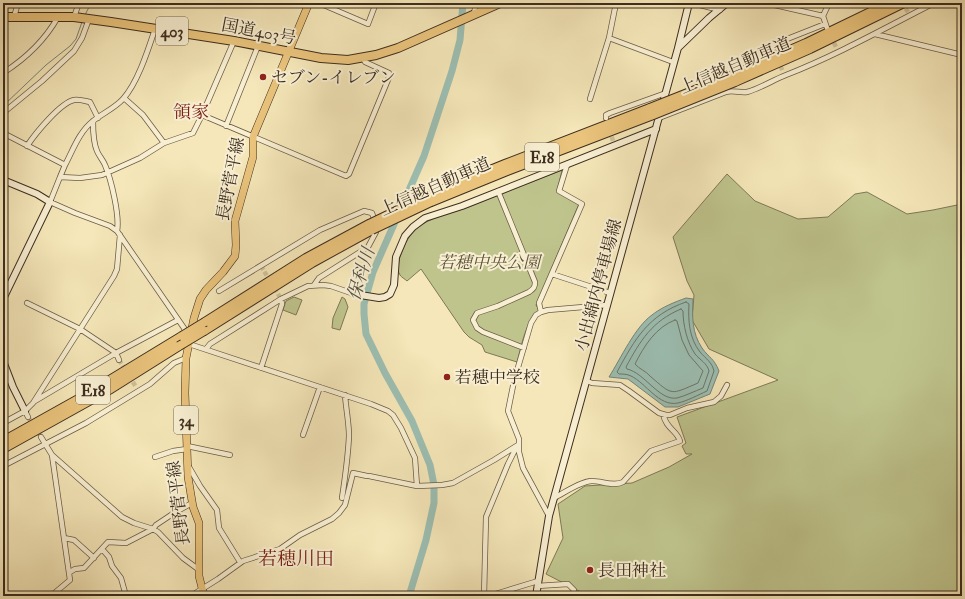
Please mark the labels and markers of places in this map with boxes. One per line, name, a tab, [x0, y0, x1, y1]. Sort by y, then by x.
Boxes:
place label: セブン-イレブン	[271, 67, 396, 88]
marker: セブン-イレブン	[258, 72, 268, 82]
place label: 若穂中学校	[455, 367, 540, 388]
marker: 若穂中学校	[442, 372, 452, 382]
place label: 長田神社	[598, 560, 666, 581]
marker: 長田神社	[585, 565, 595, 575]

